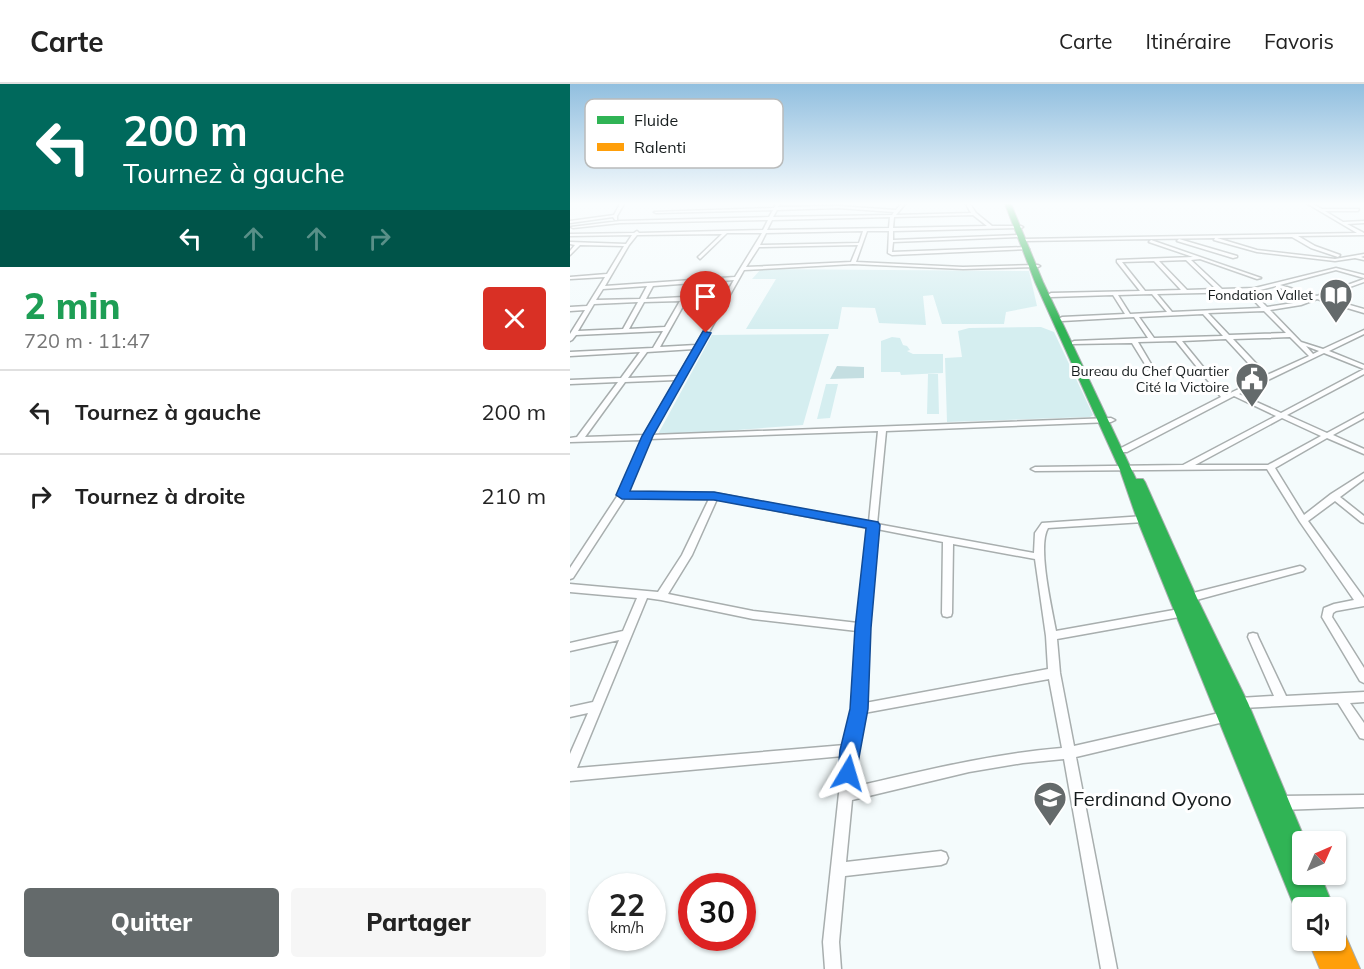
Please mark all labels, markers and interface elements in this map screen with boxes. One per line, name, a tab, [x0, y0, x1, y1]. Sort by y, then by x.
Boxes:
text: Carte	[30, 24, 104, 59]
text: Carte	[1059, 28, 1113, 54]
text: Itinéraire	[1146, 28, 1231, 54]
text: Favoris	[1264, 28, 1334, 54]
legend	[585, 99, 783, 168]
text: 200 m	[123, 104, 248, 157]
icon: left	[24, 108, 102, 186]
text: Fluide	[634, 110, 678, 130]
text: Ralenti	[634, 137, 686, 157]
text: Tournez à gauche	[123, 156, 345, 190]
icon: left	[174, 222, 207, 255]
icon: ahead	[237, 222, 270, 255]
icon: ahead	[300, 222, 333, 255]
icon: right	[363, 222, 396, 255]
pin	[680, 271, 731, 333]
library icon: Fondation Vallet	[1318, 277, 1354, 324]
icon: arrive	[689, 280, 722, 313]
text: 2 min	[24, 283, 120, 328]
place label: Fondation Vallet	[1208, 286, 1313, 304]
button: close	[483, 287, 546, 350]
text: 720 m · 11:47	[24, 328, 150, 353]
public building icon: Bureau du Chef Quartier Cité la Victoire	[1234, 361, 1270, 408]
place label: Bureau du Chef Quartier Cité la Victoire	[1071, 362, 1230, 396]
icon: left	[24, 396, 57, 429]
text: Tournez à gauche	[75, 398, 261, 426]
text: 200 m	[481, 398, 546, 426]
icon: right	[24, 480, 57, 513]
text: Tournez à droite	[75, 482, 245, 510]
text: 210 m	[481, 482, 546, 510]
position arrow	[816, 741, 880, 805]
school or university icon: Ferdinand Oyono	[1032, 780, 1068, 827]
place label: Ferdinand Oyono	[1073, 786, 1232, 811]
north arrow	[1292, 831, 1346, 885]
map controls	[1292, 831, 1346, 951]
speed limit sign: 30	[678, 873, 756, 951]
text: 22	[609, 886, 645, 924]
button: Quitter	[24, 888, 279, 957]
button: Partager	[291, 888, 546, 957]
button: sound	[1292, 897, 1346, 951]
text: km/h	[610, 918, 644, 937]

